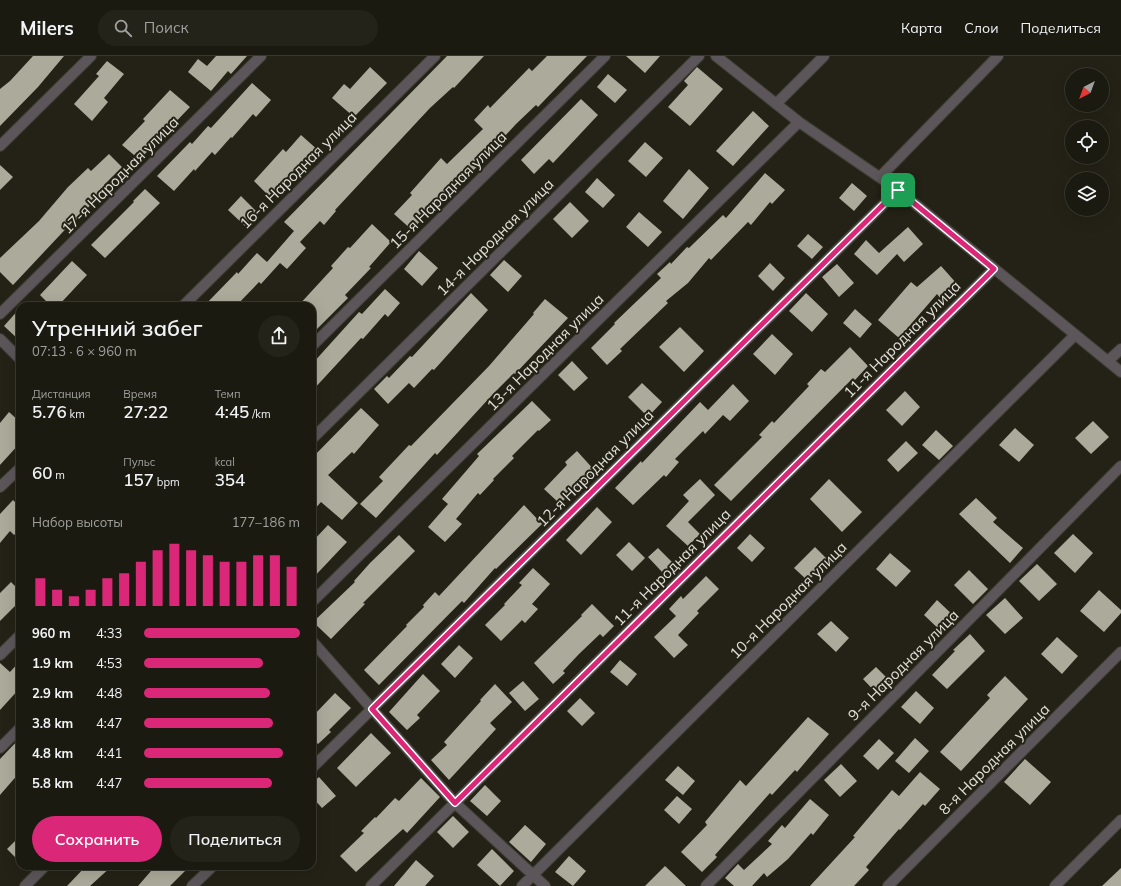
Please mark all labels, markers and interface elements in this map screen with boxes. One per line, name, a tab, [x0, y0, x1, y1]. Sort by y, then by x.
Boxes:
search box	[98, 10, 378, 46]
text: Milers	[20, 16, 74, 40]
icon: search	[112, 17, 134, 39]
text: Поиск	[144, 18, 189, 37]
text: Карта	[901, 19, 942, 37]
text: Слои	[964, 19, 999, 37]
text: Поделиться	[1021, 19, 1101, 37]
north arrow	[1065, 68, 1109, 112]
map controls	[1065, 68, 1109, 216]
street label: 16-я Народная улица	[235, 107, 361, 233]
street label: 17-я Народная улица	[57, 112, 183, 238]
button: locate	[1065, 120, 1109, 164]
street label: 15-я Народная улица	[385, 127, 511, 253]
button: layers	[1065, 172, 1109, 216]
pin	[881, 173, 915, 207]
street label: 14-я Народная улица	[432, 174, 558, 300]
icon: arrive	[887, 179, 909, 201]
street label: 11-я Народная улица	[839, 276, 965, 402]
street label: 13-я Народная улица	[482, 289, 608, 415]
text: Утренний забег	[32, 314, 202, 342]
button: share	[258, 315, 300, 357]
text: 07:13 · 6 × 960 m	[32, 343, 137, 359]
text: Дистанция	[32, 387, 91, 401]
text: Время	[123, 387, 157, 401]
text: Темп	[215, 387, 241, 401]
text: 5.76	[32, 401, 67, 422]
text: 27:22	[123, 401, 168, 422]
text: 4:45	[215, 401, 249, 422]
street label: 12-я Народная улица	[532, 405, 658, 531]
text: km	[67, 407, 85, 421]
text: /km	[249, 407, 271, 421]
text: Пульс	[123, 455, 155, 469]
text: kcal	[215, 455, 235, 469]
text: 60	[32, 462, 52, 483]
text: m	[52, 468, 65, 482]
text: 157	[123, 469, 154, 490]
text: 354	[215, 469, 245, 490]
text: bpm	[154, 475, 180, 489]
street label: 11-я Народная улица	[609, 504, 735, 630]
text: Набор высоты	[32, 514, 123, 530]
text: 177–186 m	[232, 514, 300, 530]
street label: 10-я Народная улица	[725, 537, 851, 663]
street label: 9-я Народная улица	[844, 606, 962, 724]
text: 960 m	[32, 625, 71, 641]
text: 4:33	[96, 625, 122, 641]
text: 1.9 km	[32, 655, 73, 671]
text: 4:53	[96, 655, 122, 671]
text: 2.9 km	[32, 685, 73, 701]
text: 4:48	[96, 685, 122, 701]
street label: 8-я Народная улица	[935, 700, 1053, 818]
text: 3.8 km	[32, 715, 73, 731]
text: 4:47	[96, 715, 122, 731]
text: 4.8 km	[32, 745, 73, 761]
text: 4:41	[96, 745, 122, 761]
text: 5.8 km	[32, 775, 73, 791]
text: 4:47	[96, 775, 122, 791]
button: Сохранить	[32, 816, 162, 862]
button: Поделиться	[170, 816, 300, 862]

